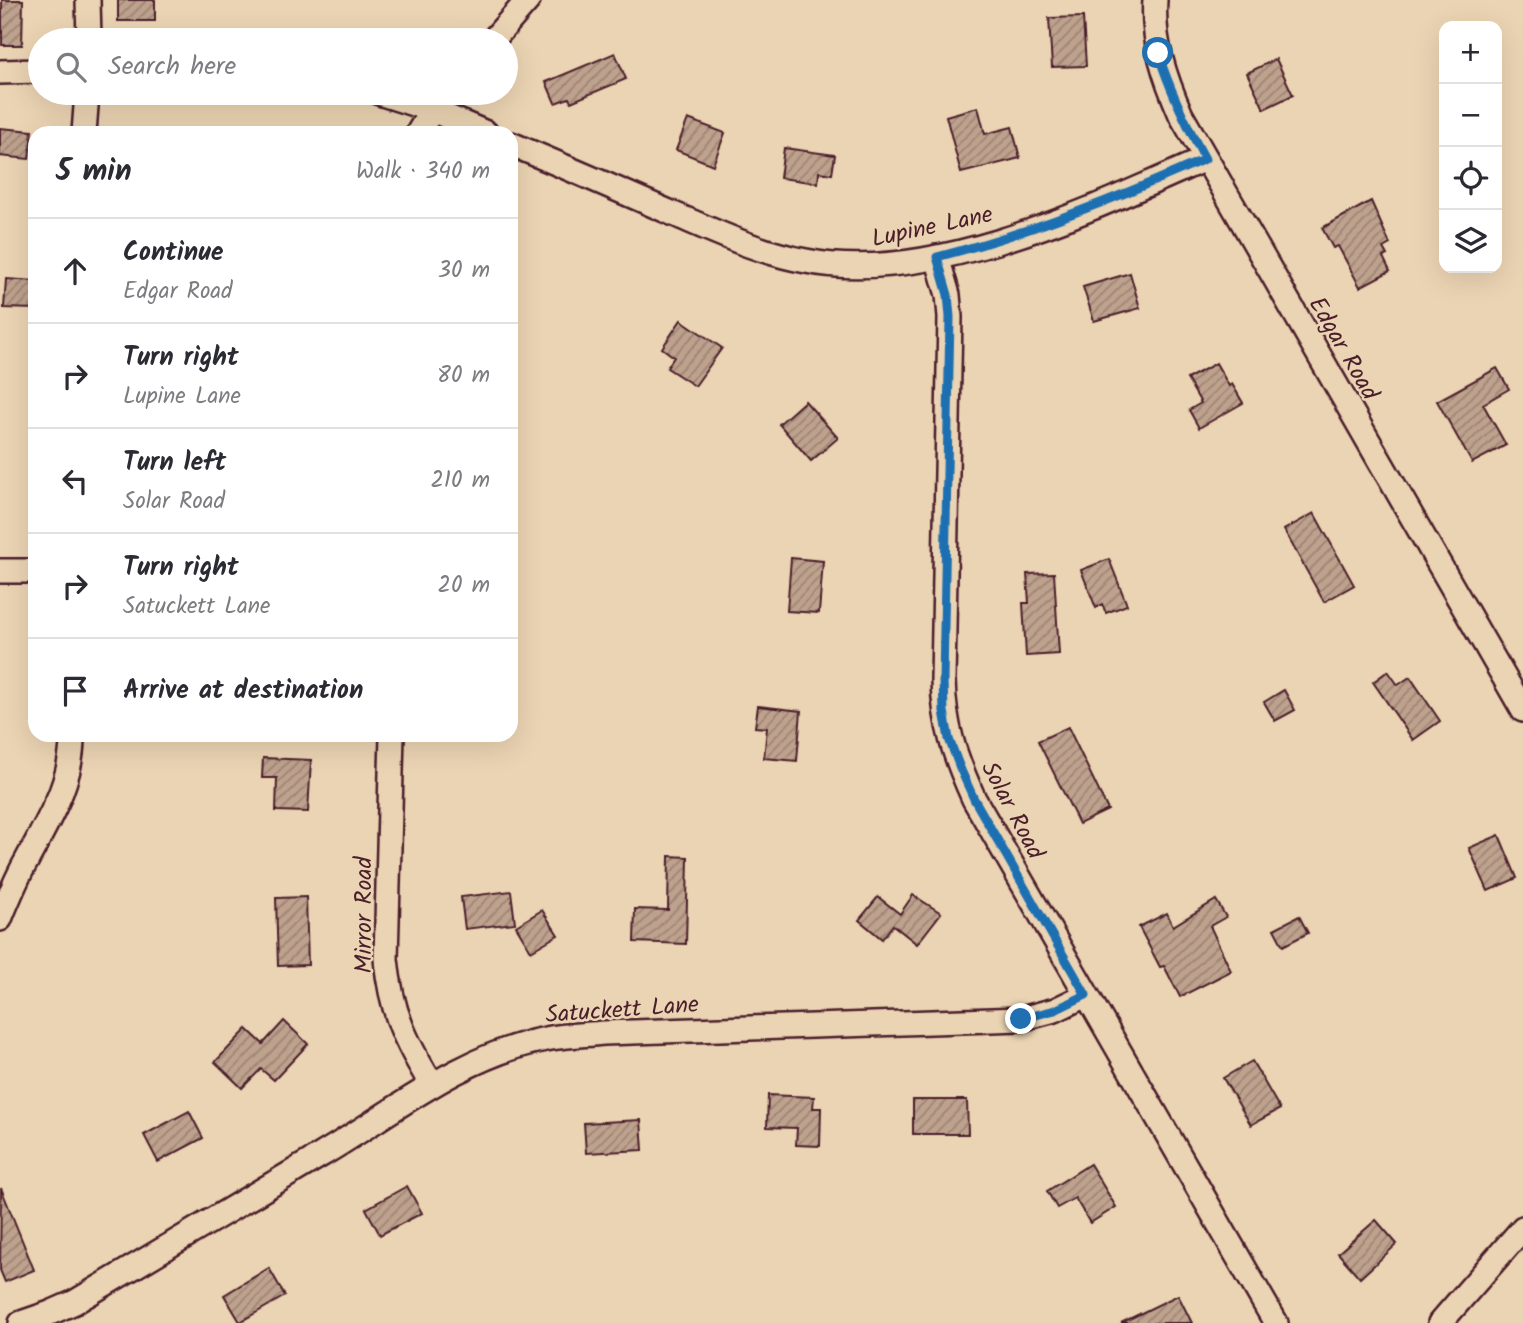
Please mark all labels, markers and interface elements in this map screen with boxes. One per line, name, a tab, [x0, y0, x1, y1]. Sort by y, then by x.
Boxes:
map controls	[1439, 21, 1502, 273]
button: +	[1439, 21, 1502, 84]
search box	[28, 28, 518, 105]
route start	[1142, 37, 1173, 68]
text: Search here	[108, 46, 236, 88]
icon: search	[52, 48, 90, 86]
button: −	[1439, 84, 1502, 147]
button: locate	[1439, 147, 1502, 210]
text: 5 min	[56, 148, 132, 196]
text: Walk · 340 m	[356, 154, 490, 190]
street label: Lupine Lane	[868, 196, 997, 259]
button: layers	[1439, 210, 1502, 273]
text: Continue	[123, 232, 224, 274]
icon: ahead	[56, 252, 94, 290]
text: 30 m	[438, 253, 490, 289]
text: Edgar Road	[123, 274, 233, 310]
street label: Edgar Road	[1297, 289, 1389, 409]
text: Turn right	[123, 337, 239, 379]
icon: right	[56, 357, 94, 395]
text: 80 m	[437, 358, 490, 394]
text: Lupine Lane	[123, 379, 241, 415]
text: Turn left	[123, 442, 226, 484]
icon: left	[56, 462, 94, 500]
text: 210 m	[430, 463, 490, 499]
text: Solar Road	[123, 484, 225, 520]
text: Turn right	[123, 547, 239, 589]
icon: right	[56, 567, 94, 605]
text: 20 m	[438, 568, 490, 604]
text: Satuckett Lane	[123, 589, 270, 625]
text: Arrive at destination	[123, 670, 363, 712]
icon: arrive	[56, 672, 94, 710]
street label: Solar Road	[969, 755, 1054, 868]
street label: Mirror Road	[345, 855, 384, 974]
street label: Satuckett Lane	[544, 986, 700, 1035]
route end	[1005, 1003, 1036, 1034]

